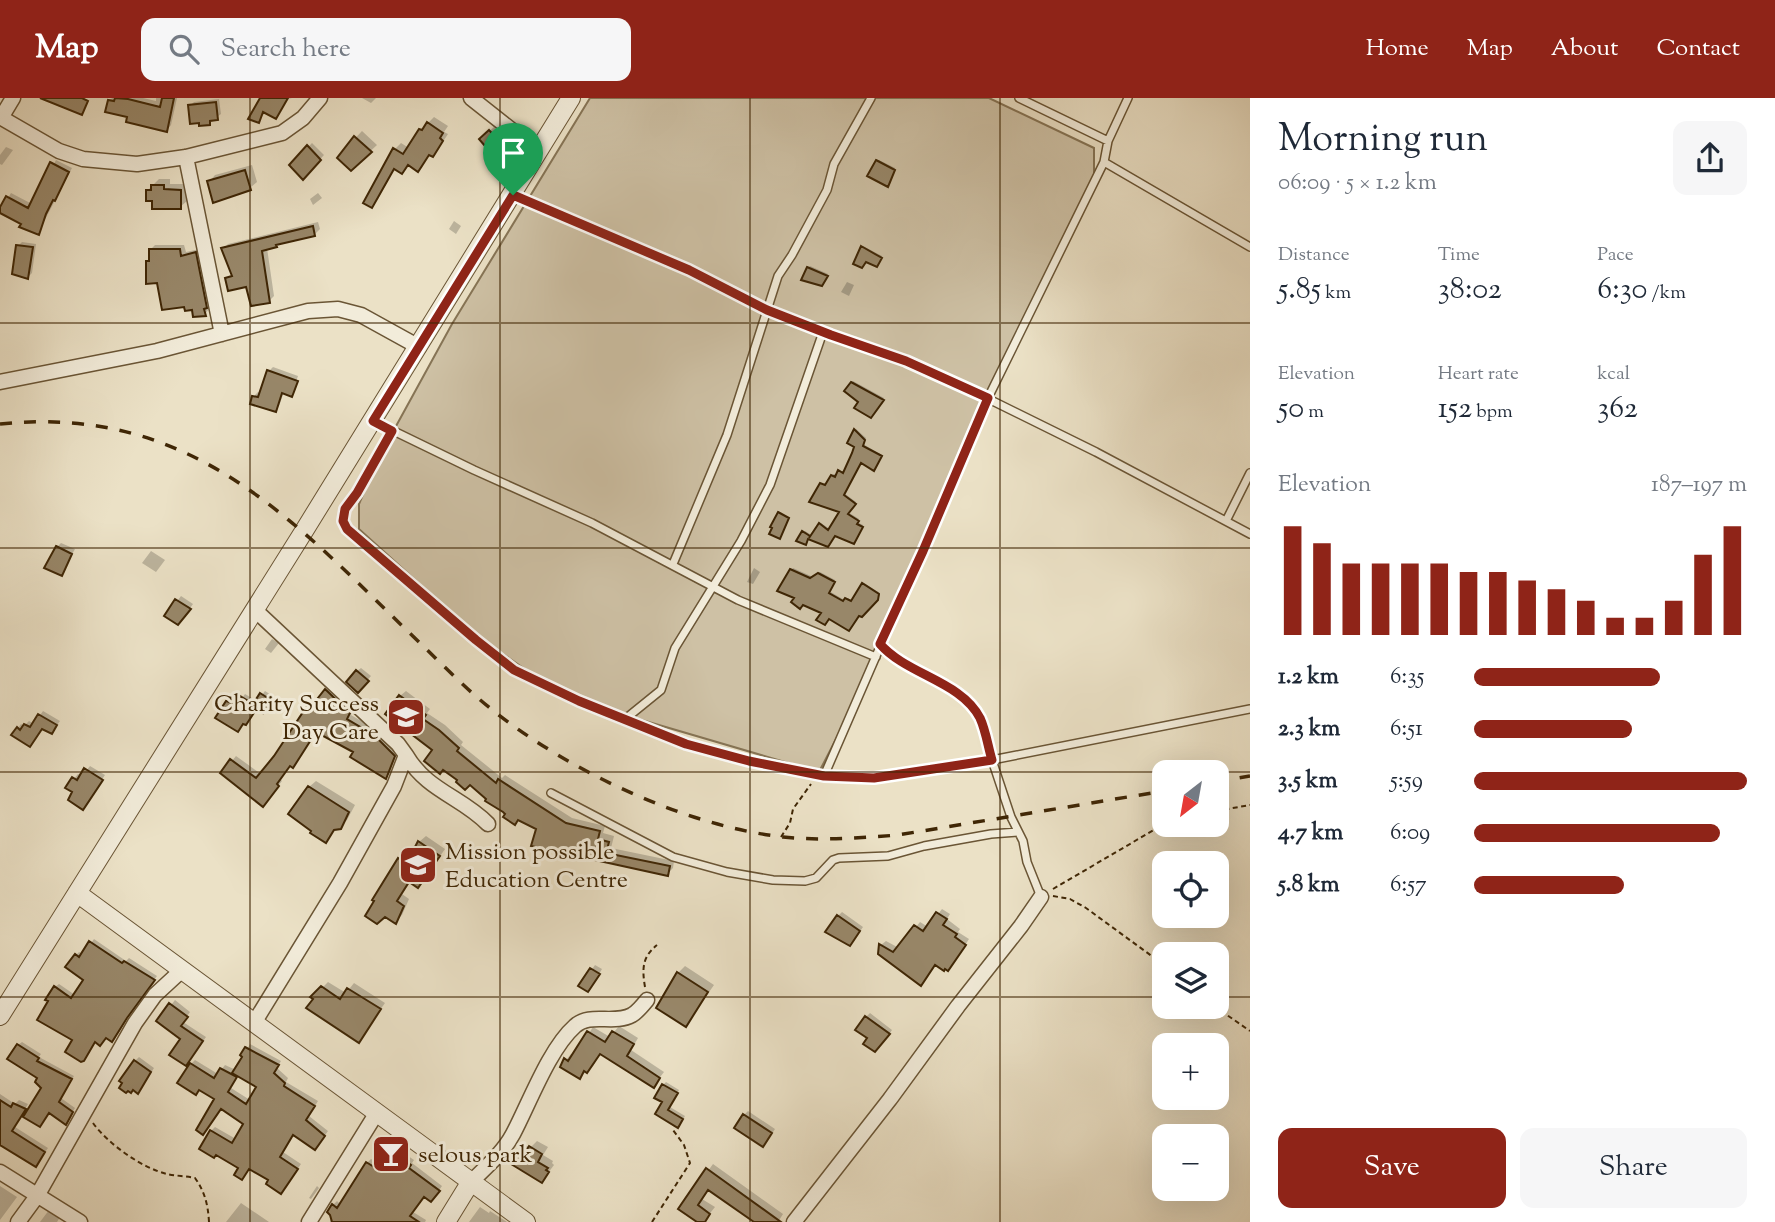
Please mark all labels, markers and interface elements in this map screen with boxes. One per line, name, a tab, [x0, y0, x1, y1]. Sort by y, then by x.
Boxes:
search box	[141, 18, 631, 81]
text: Map	[35, 25, 99, 73]
icon: search	[165, 30, 203, 68]
text: Search here	[221, 31, 351, 68]
text: Home	[1366, 32, 1429, 66]
text: Map	[1467, 32, 1513, 66]
text: About	[1551, 32, 1618, 66]
text: Contact	[1656, 32, 1740, 66]
text: Morning run	[1278, 114, 1488, 168]
button: share	[1673, 121, 1747, 195]
pin	[483, 123, 543, 195]
icon: arrive	[494, 134, 532, 172]
text: 06:09 · 5 × 1.2 km	[1278, 167, 1437, 200]
text: Distance	[1278, 242, 1350, 269]
text: Time	[1438, 242, 1480, 269]
text: Pace	[1597, 242, 1634, 269]
text: 5.85	[1278, 269, 1321, 312]
text: 38:02	[1438, 269, 1502, 312]
text: 6:30	[1597, 269, 1647, 312]
text: km	[1321, 280, 1351, 307]
text: /km	[1647, 280, 1686, 307]
text: Elevation	[1278, 361, 1355, 388]
text: Heart rate	[1438, 361, 1519, 388]
text: kcal	[1597, 361, 1630, 388]
text: 50	[1278, 388, 1304, 431]
text: 152	[1438, 388, 1472, 431]
text: 362	[1597, 388, 1638, 431]
text: m	[1304, 399, 1324, 426]
text: bpm	[1472, 399, 1513, 426]
text: Elevation	[1278, 469, 1371, 502]
text: 187–197 m	[1651, 469, 1747, 502]
text: 1.2 km	[1278, 661, 1339, 694]
text: 6:35	[1390, 661, 1424, 694]
place label: Charity Success Day Care	[214, 688, 379, 750]
school or university icon: Charity Success Day Care	[385, 696, 427, 738]
text: 2.3 km	[1278, 713, 1340, 746]
text: 6:51	[1390, 713, 1423, 746]
north arrow	[1152, 760, 1228, 836]
map controls	[1152, 760, 1229, 1201]
text: 3.5 km	[1278, 765, 1337, 798]
text: 5:59	[1390, 765, 1423, 798]
text: 4.7 km	[1278, 817, 1343, 850]
text: 6:09	[1390, 817, 1430, 850]
place label: Mission possible Education Centre	[445, 836, 628, 898]
school or university icon: Mission possible Education Centre	[397, 844, 439, 886]
button: locate	[1152, 851, 1229, 928]
text: 5.8 km	[1278, 869, 1340, 902]
text: 6:57	[1390, 869, 1427, 902]
button: layers	[1152, 942, 1229, 1019]
button: +	[1152, 1033, 1229, 1110]
button: −	[1152, 1124, 1229, 1201]
button: Save	[1278, 1128, 1506, 1208]
button: Share	[1520, 1128, 1747, 1208]
bar icon: selous park	[370, 1133, 412, 1175]
place label: selous park	[418, 1139, 532, 1173]

